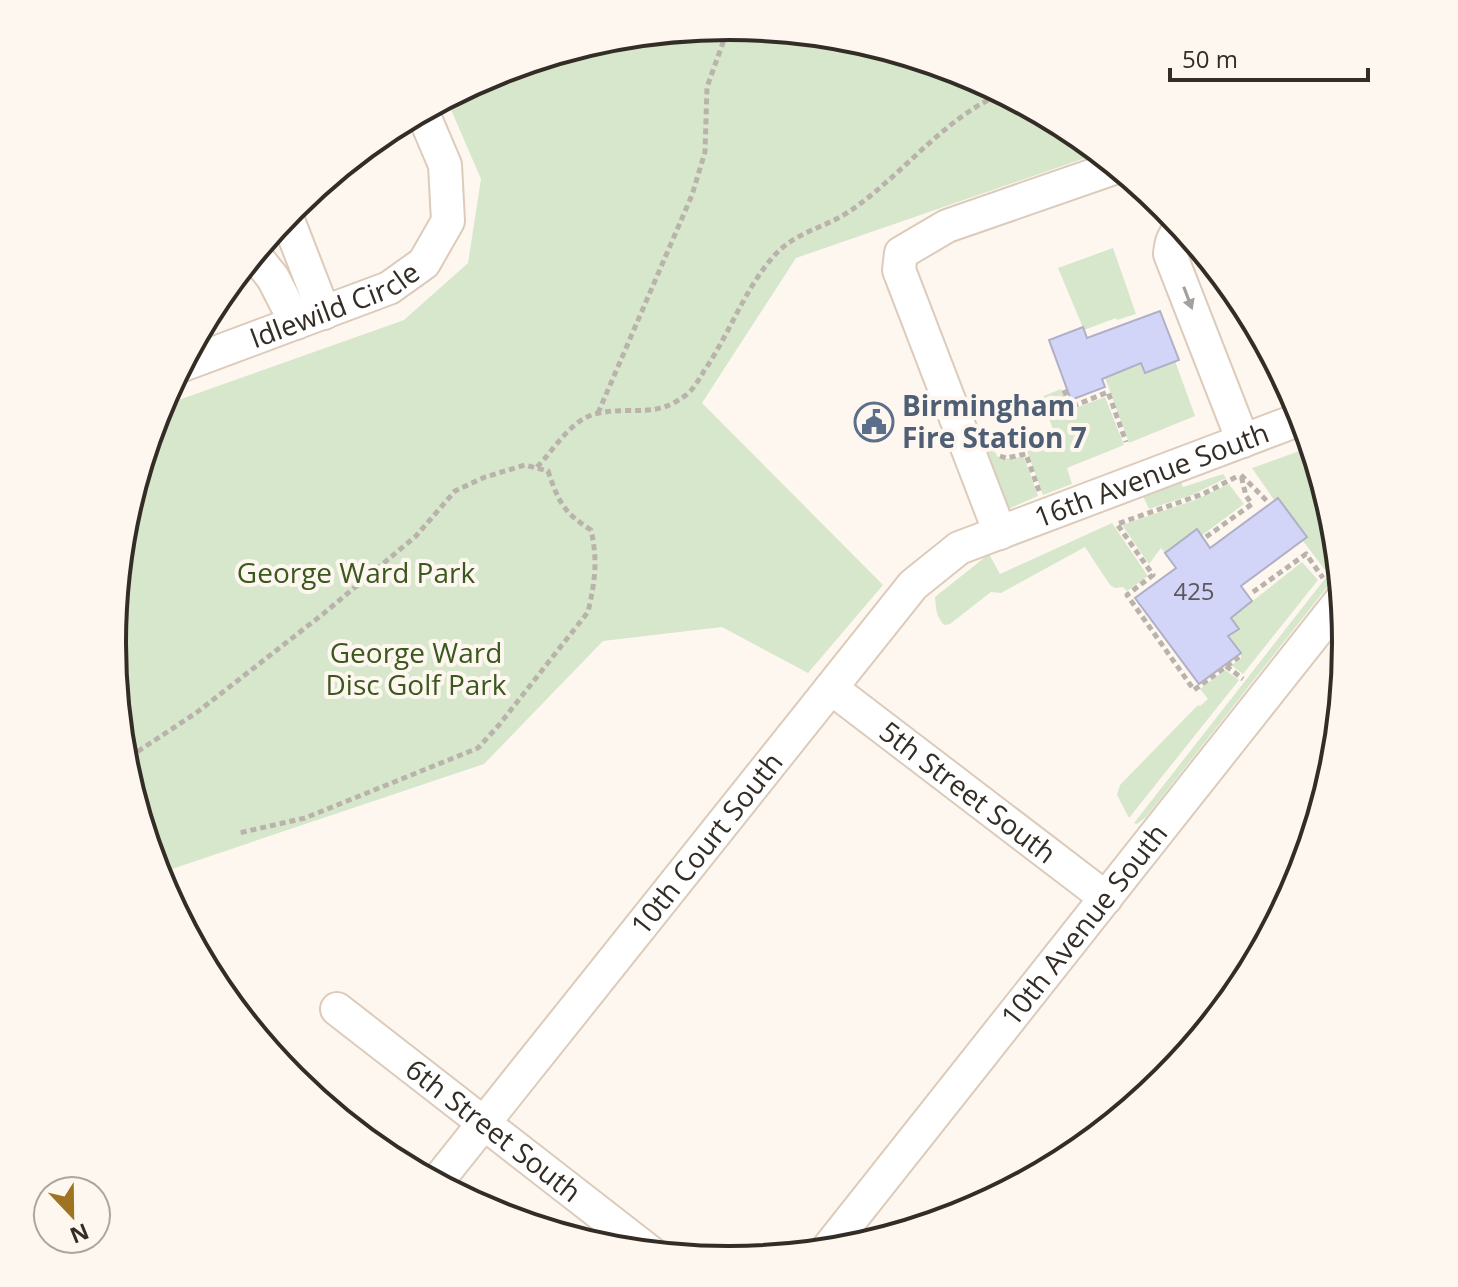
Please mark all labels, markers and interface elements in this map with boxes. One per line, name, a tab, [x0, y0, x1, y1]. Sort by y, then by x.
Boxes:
scale bar	[1170, 32, 1368, 82]
text: 50 m	[1182, 42, 1238, 75]
street label: Idlewild Circle	[244, 252, 426, 356]
one-way arrow	[1181, 286, 1194, 310]
place label: Birmingham Fire Station 7	[902, 386, 1087, 456]
public building icon: Birmingham Fire Station 7	[853, 401, 895, 443]
street label: 16th Avenue South	[1029, 413, 1274, 536]
park label: George Ward Park	[237, 553, 475, 591]
house number: 425	[1173, 574, 1215, 607]
park label: George Ward Disc Golf Park	[326, 633, 507, 703]
street label: 5th Street South	[872, 712, 1064, 871]
street label: 10th Court South	[621, 744, 790, 942]
street label: 10th Avenue South	[992, 815, 1175, 1033]
street label: 6th Street South	[398, 1049, 590, 1210]
north arrow	[32, 1175, 112, 1255]
text: N	[66, 1217, 94, 1252]

